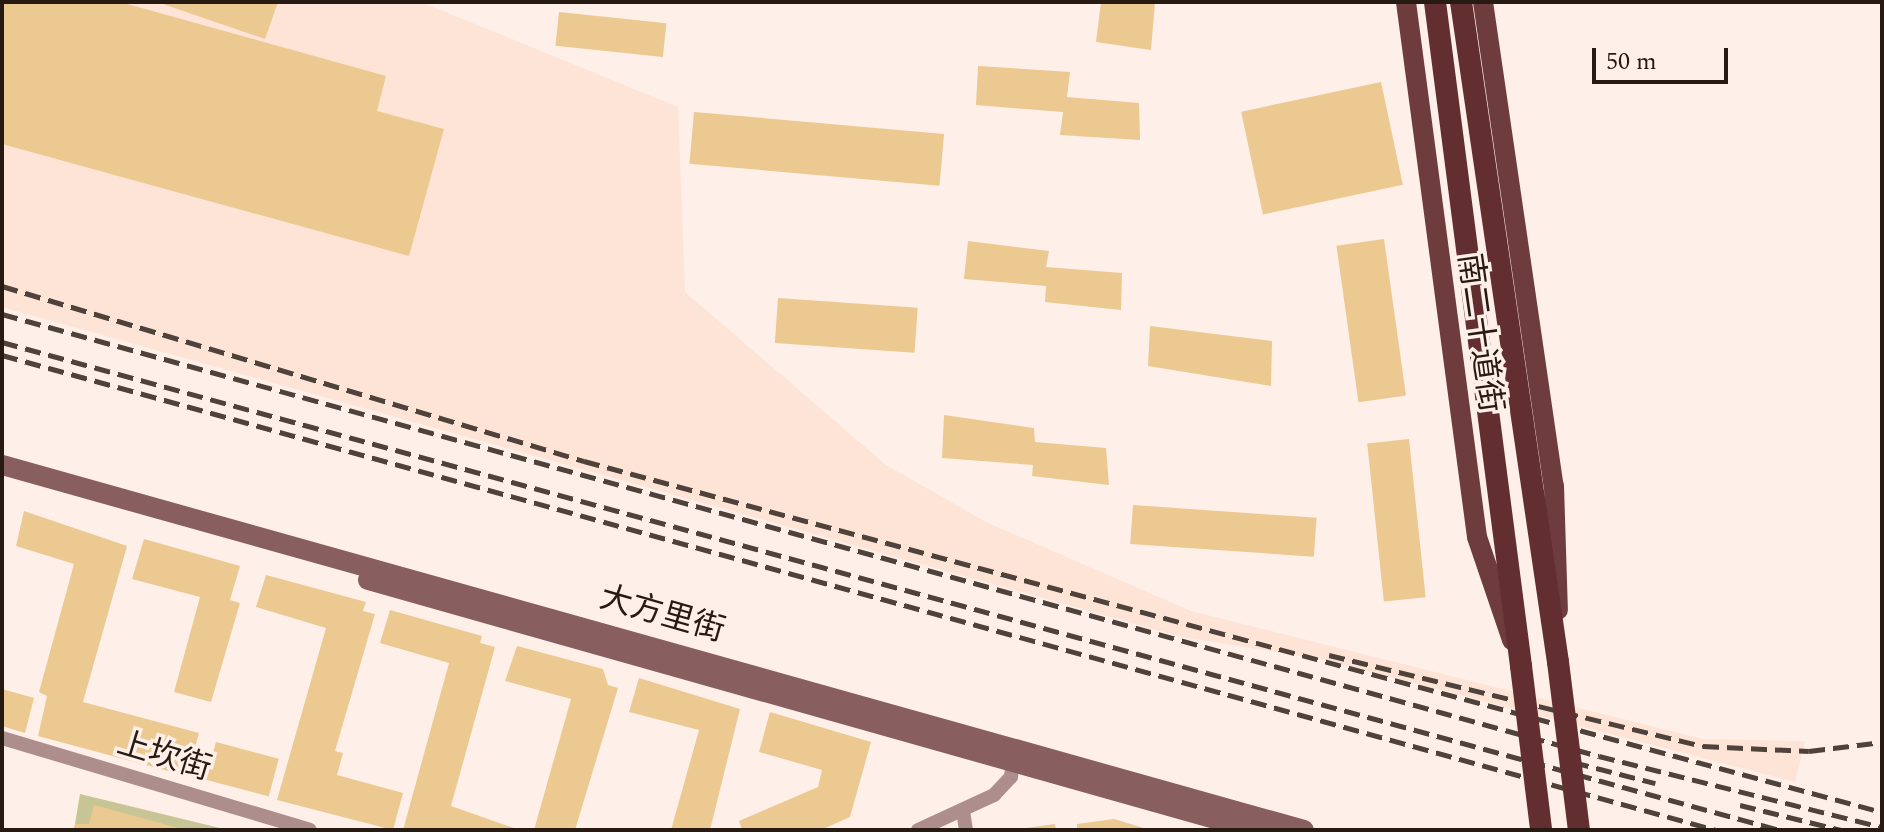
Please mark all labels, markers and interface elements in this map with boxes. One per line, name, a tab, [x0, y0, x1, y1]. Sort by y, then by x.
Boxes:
scale bar	[1596, 32, 1732, 82]
text: 50 m	[1606, 44, 1657, 80]
street label: 南二十道街	[1449, 251, 1509, 415]
street label: 大方里街	[595, 579, 729, 651]
street label: 上坎街	[112, 725, 216, 789]

